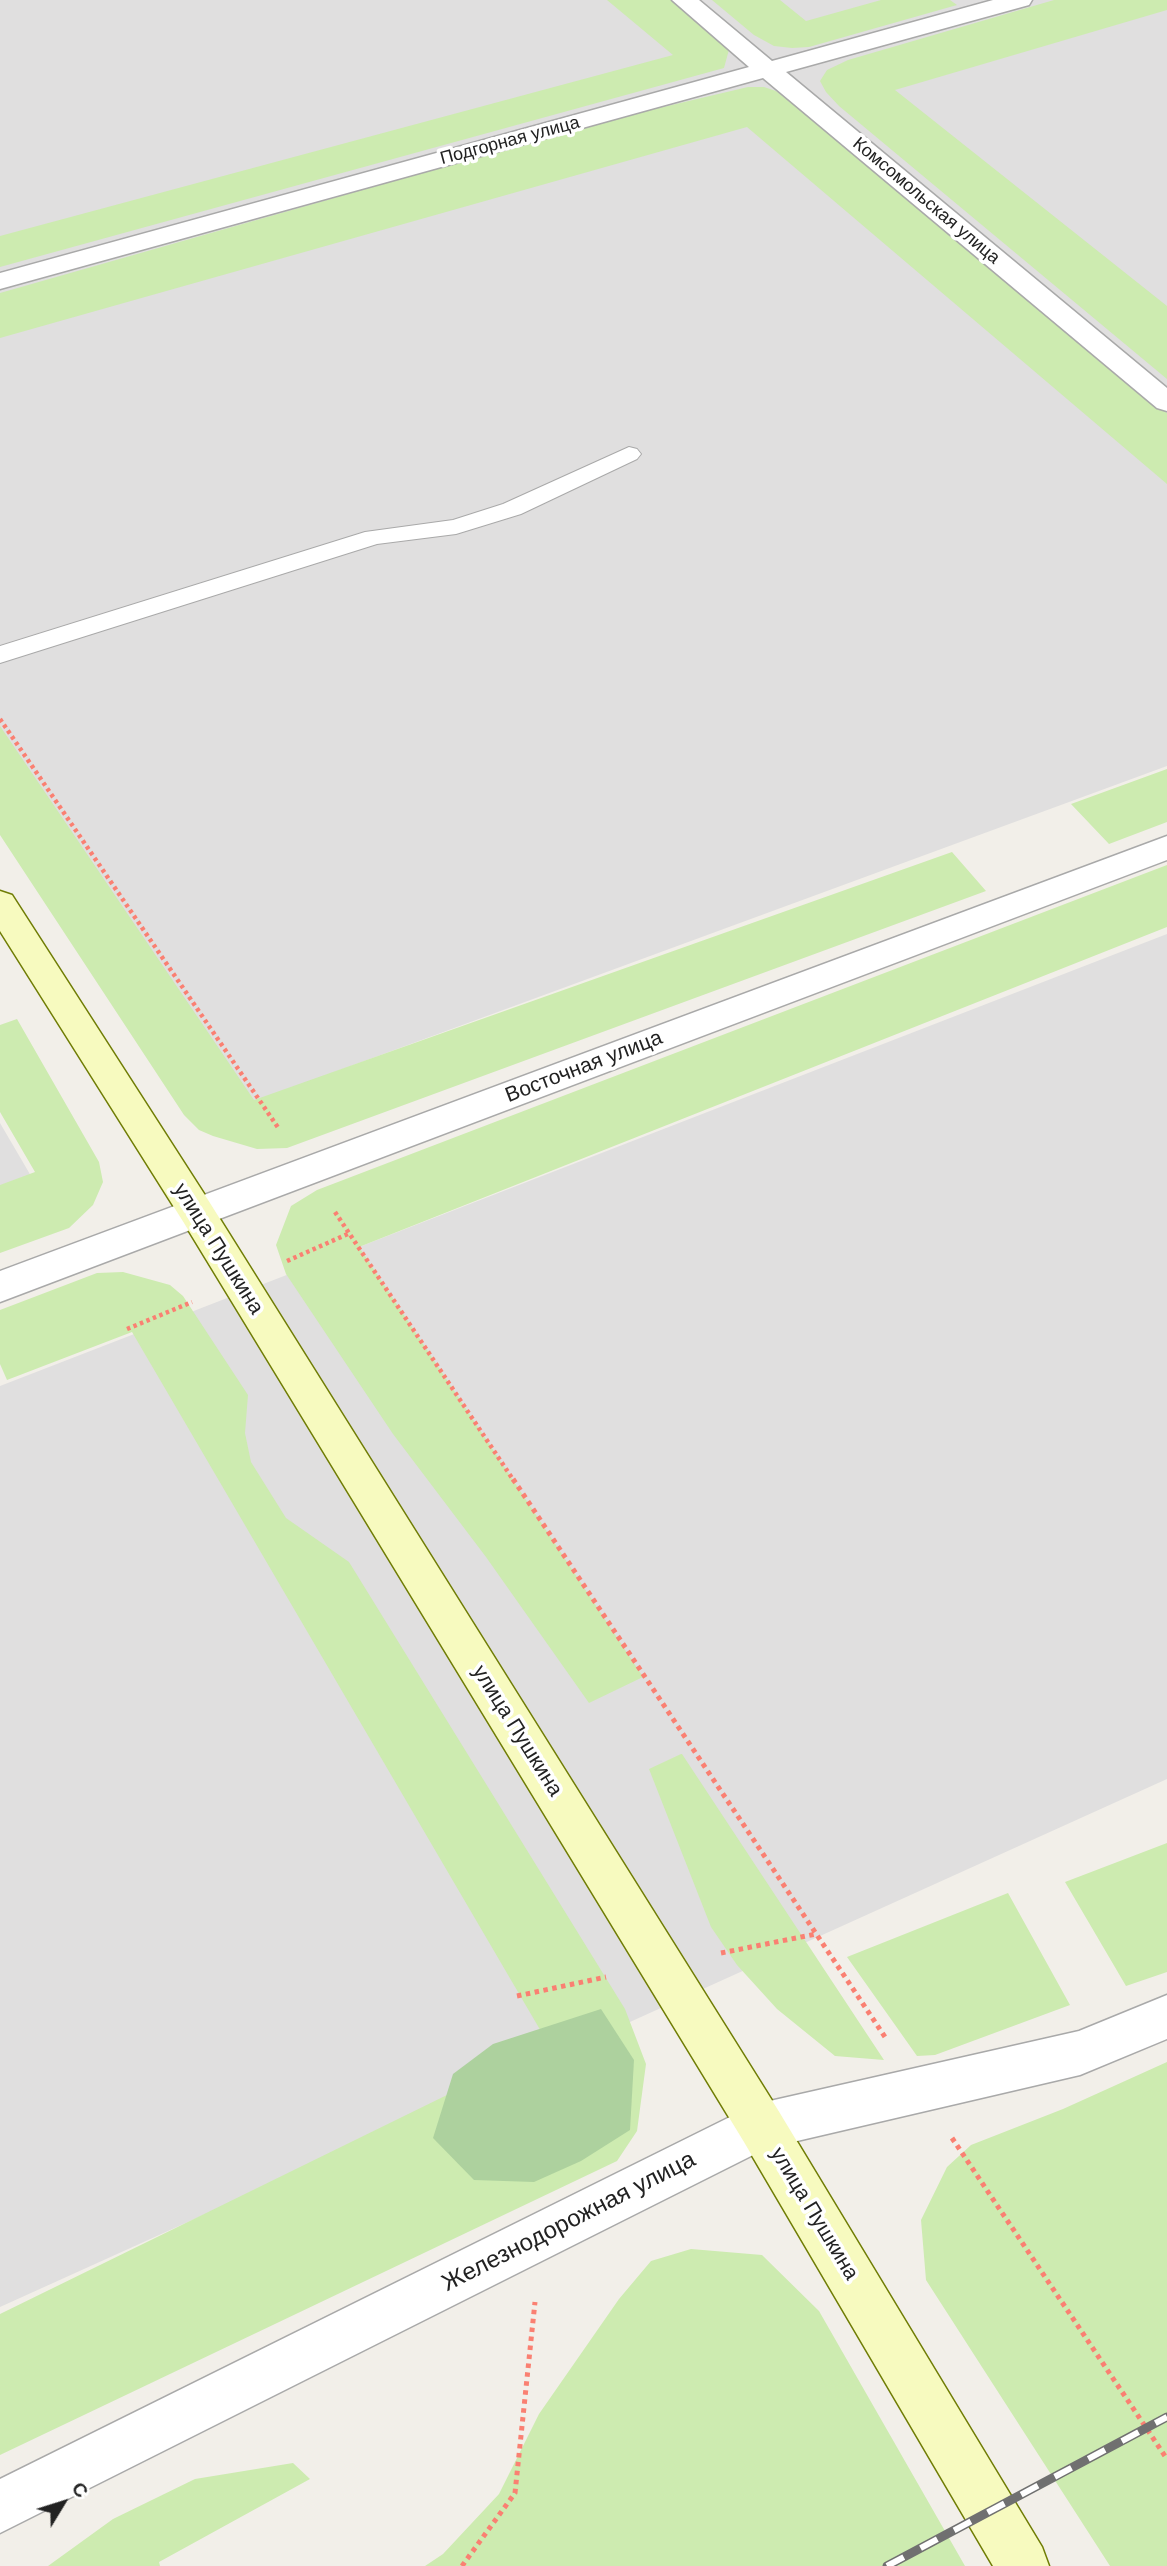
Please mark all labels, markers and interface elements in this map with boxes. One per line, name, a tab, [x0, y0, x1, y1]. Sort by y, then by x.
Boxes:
street label: Подгорная улица	[438, 112, 582, 170]
street label: Комсомольская улица	[848, 133, 1004, 269]
street label: Восточная улица	[502, 1026, 666, 1108]
street label: улица Пушкина	[168, 1179, 268, 1319]
street label: улица Пушкина	[467, 1661, 567, 1801]
street label: улица Пушкина	[765, 2143, 863, 2285]
street label: Железнодорожная улица	[438, 2146, 700, 2298]
north arrow	[28, 2468, 98, 2538]
text: С	[67, 2478, 92, 2502]

